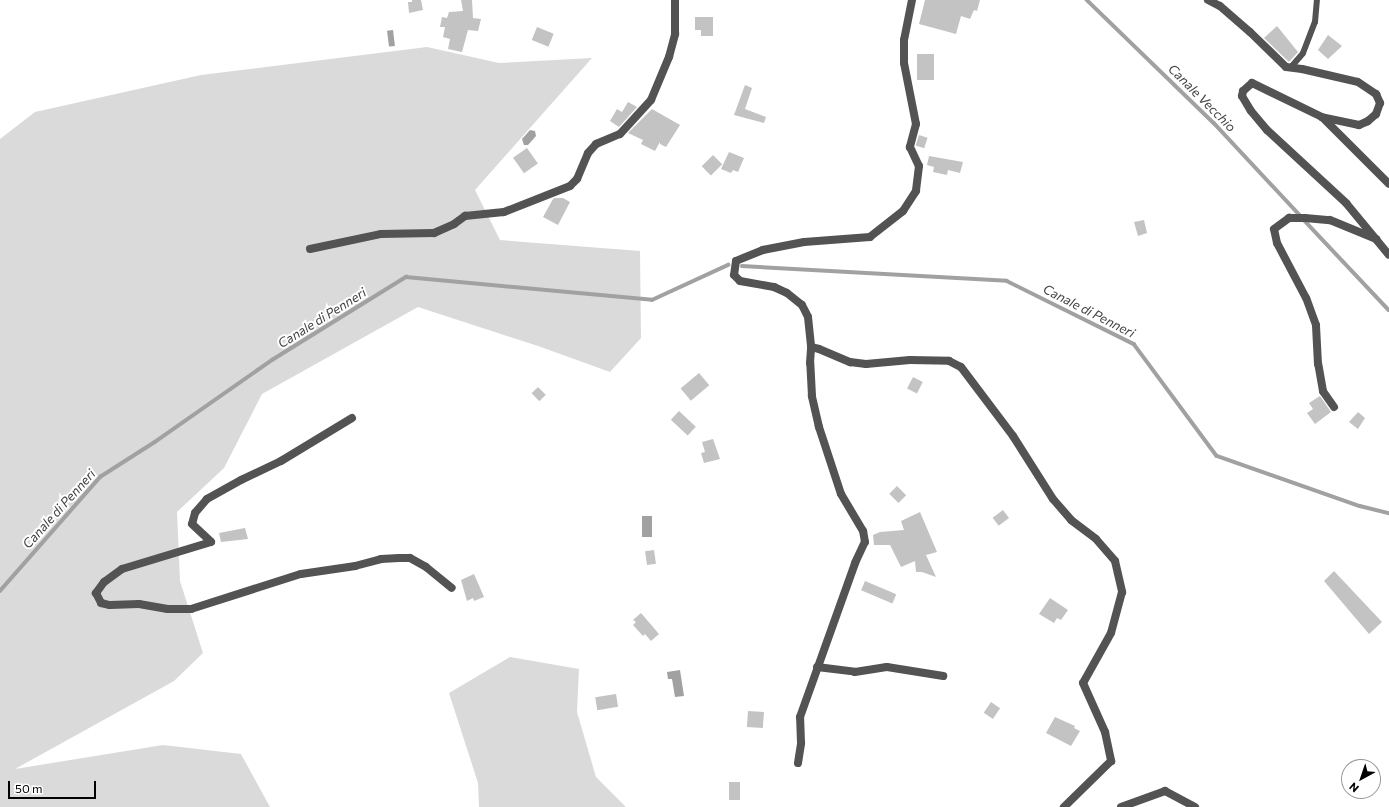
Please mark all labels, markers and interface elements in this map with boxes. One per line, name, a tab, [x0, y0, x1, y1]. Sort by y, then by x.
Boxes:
water label: Canale Vecchio	[1165, 61, 1239, 135]
water label: Canale di Penneri	[1040, 281, 1138, 341]
water label: Canale di Penneri	[275, 285, 369, 351]
water label: Canale di Penneri	[19, 466, 99, 552]
north arrow	[1341, 759, 1381, 799]
scale bar	[10, 773, 98, 799]
text: N	[1346, 780, 1361, 795]
text: 50 m	[15, 781, 43, 795]

